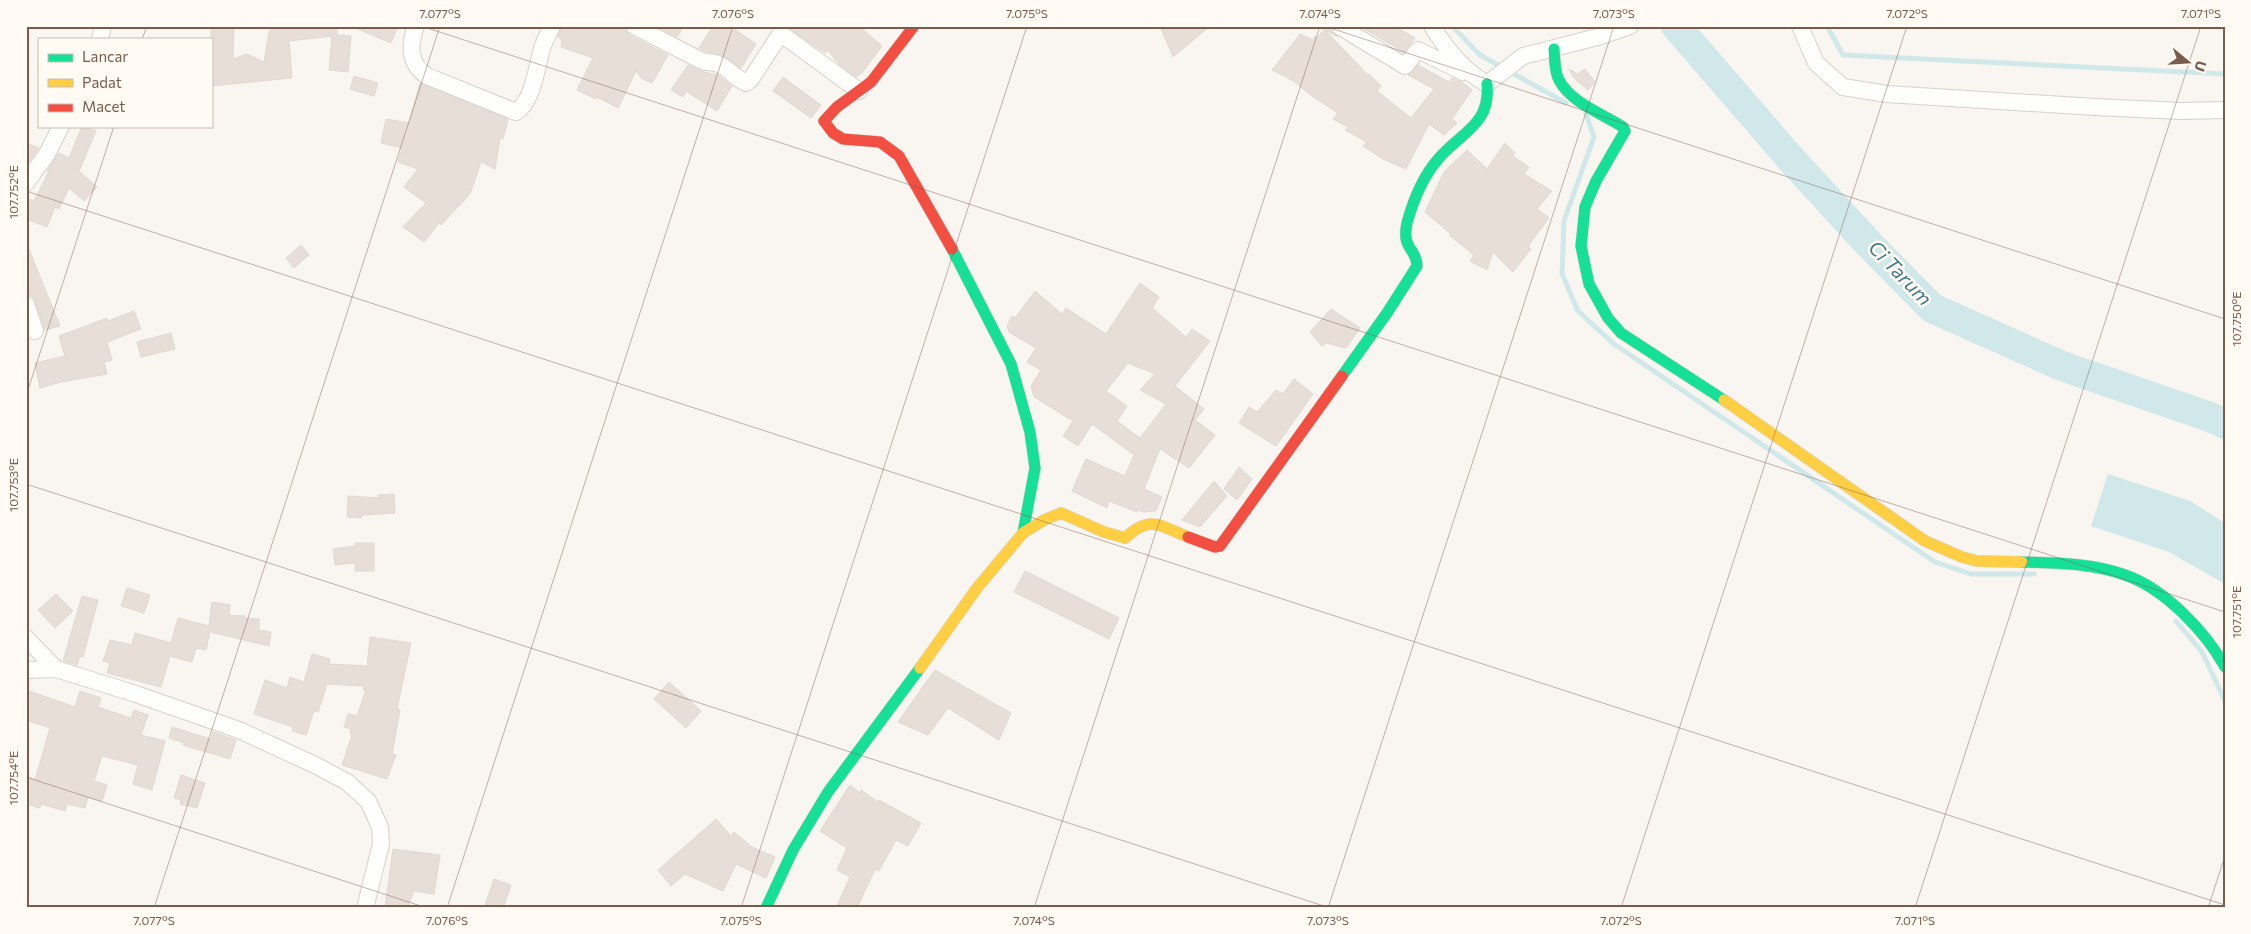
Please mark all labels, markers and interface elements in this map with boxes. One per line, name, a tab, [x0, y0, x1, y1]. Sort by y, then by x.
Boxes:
text: 7.077°S	[419, 6, 461, 20]
text: 7.076°S	[712, 6, 754, 20]
text: 7.075°S	[1006, 6, 1048, 20]
text: 7.074°S	[1299, 6, 1341, 20]
text: 7.073°S	[1593, 6, 1635, 20]
text: 7.072°S	[1886, 6, 1928, 20]
text: 7.071°S	[2181, 6, 2221, 20]
legend	[38, 38, 212, 128]
north arrow	[2164, 38, 2214, 88]
text: Lancar	[82, 47, 128, 65]
text: U	[2191, 59, 2210, 74]
text: Padat	[82, 73, 122, 91]
text: Macet	[82, 97, 125, 115]
text: 107.752°E	[6, 165, 20, 219]
water label: Ci Tarum	[1864, 235, 1937, 310]
text: 107.750°E	[2229, 292, 2243, 346]
text: 107.753°E	[6, 458, 20, 512]
text: 107.751°E	[2229, 586, 2243, 638]
text: 107.754°E	[6, 751, 20, 805]
text: 7.077°S	[133, 913, 175, 927]
text: 7.076°S	[426, 913, 468, 927]
text: 7.075°S	[720, 913, 762, 927]
text: 7.074°S	[1013, 913, 1055, 927]
text: 7.073°S	[1307, 913, 1349, 927]
text: 7.072°S	[1600, 913, 1642, 927]
text: 7.071°S	[1895, 913, 1935, 927]

